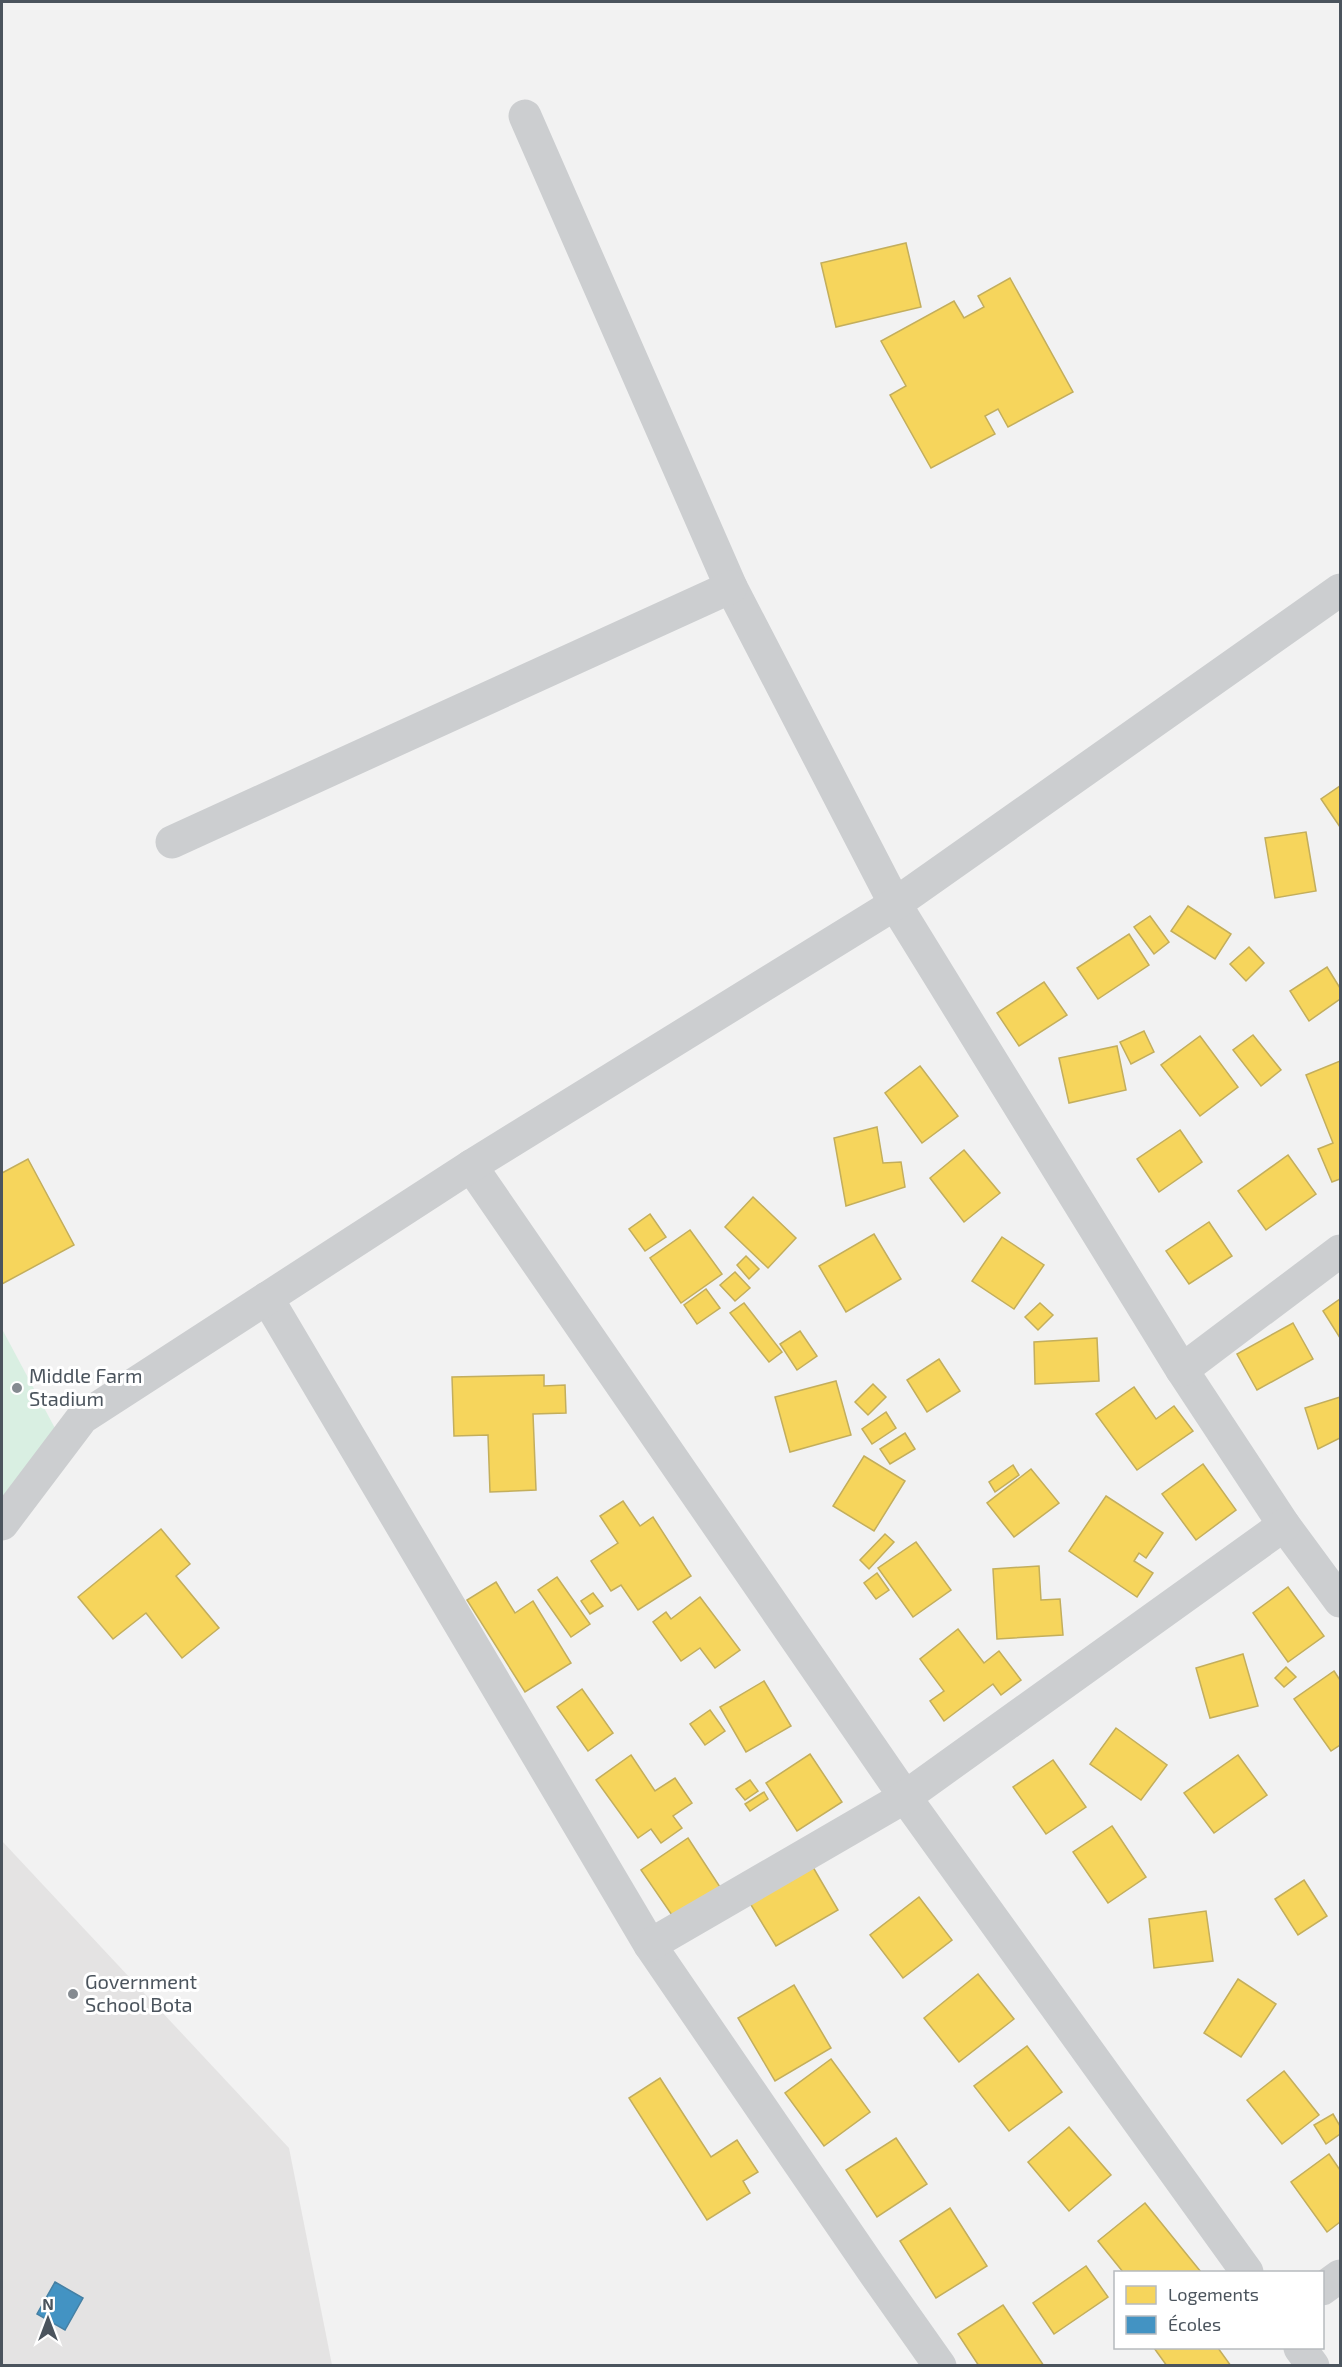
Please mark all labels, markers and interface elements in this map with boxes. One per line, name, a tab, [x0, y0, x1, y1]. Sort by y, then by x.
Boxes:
place label: Middle Farm Stadium	[29, 1363, 142, 1410]
marker: Middle Farm Stadium	[10, 1381, 24, 1395]
place label: Government School Bota	[85, 1969, 198, 2016]
marker: Government School Bota	[66, 1987, 80, 2001]
legend	[1114, 2271, 1324, 2349]
text: Logements	[1168, 2283, 1259, 2305]
north arrow	[18, 2289, 78, 2349]
text: N	[42, 2294, 54, 2313]
text: Écoles	[1168, 2313, 1221, 2335]

